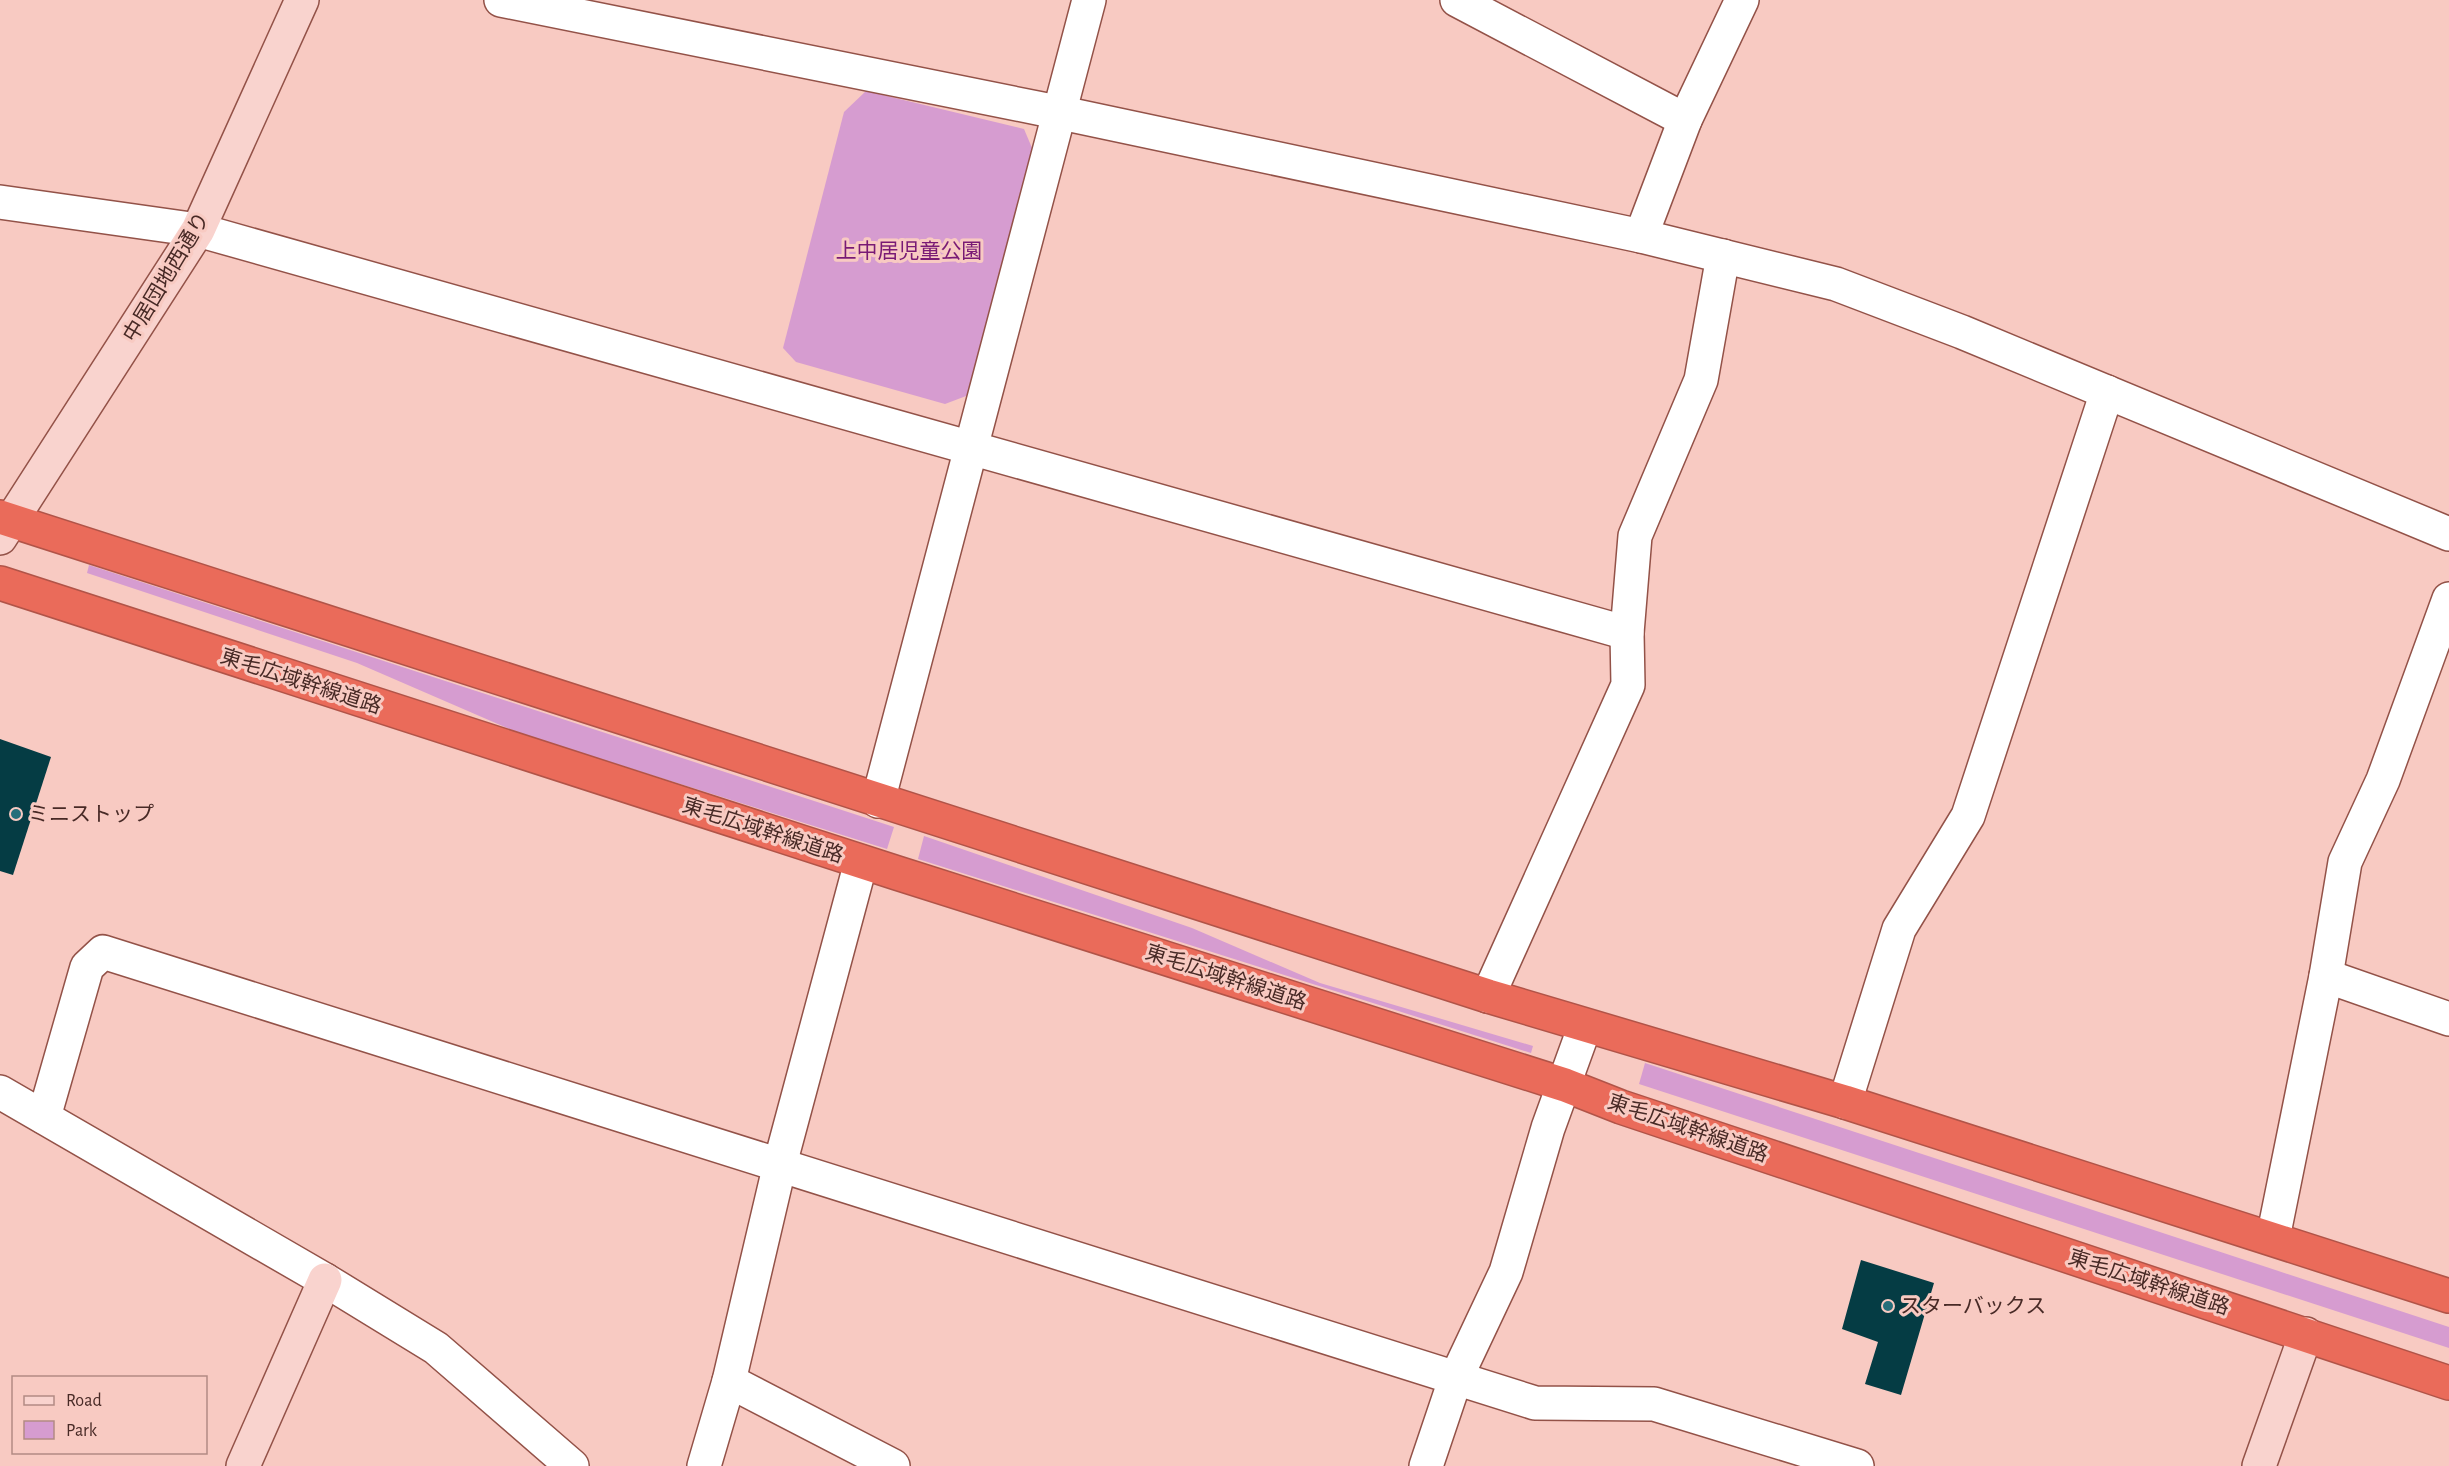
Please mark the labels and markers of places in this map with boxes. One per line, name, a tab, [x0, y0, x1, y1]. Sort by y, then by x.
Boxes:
place label: ミニストップ	[28, 803, 154, 825]
marker: ミニストップ	[9, 807, 23, 821]
place label: スターバックス	[1900, 1295, 2046, 1317]
marker: スターバックス	[1881, 1299, 1895, 1313]

